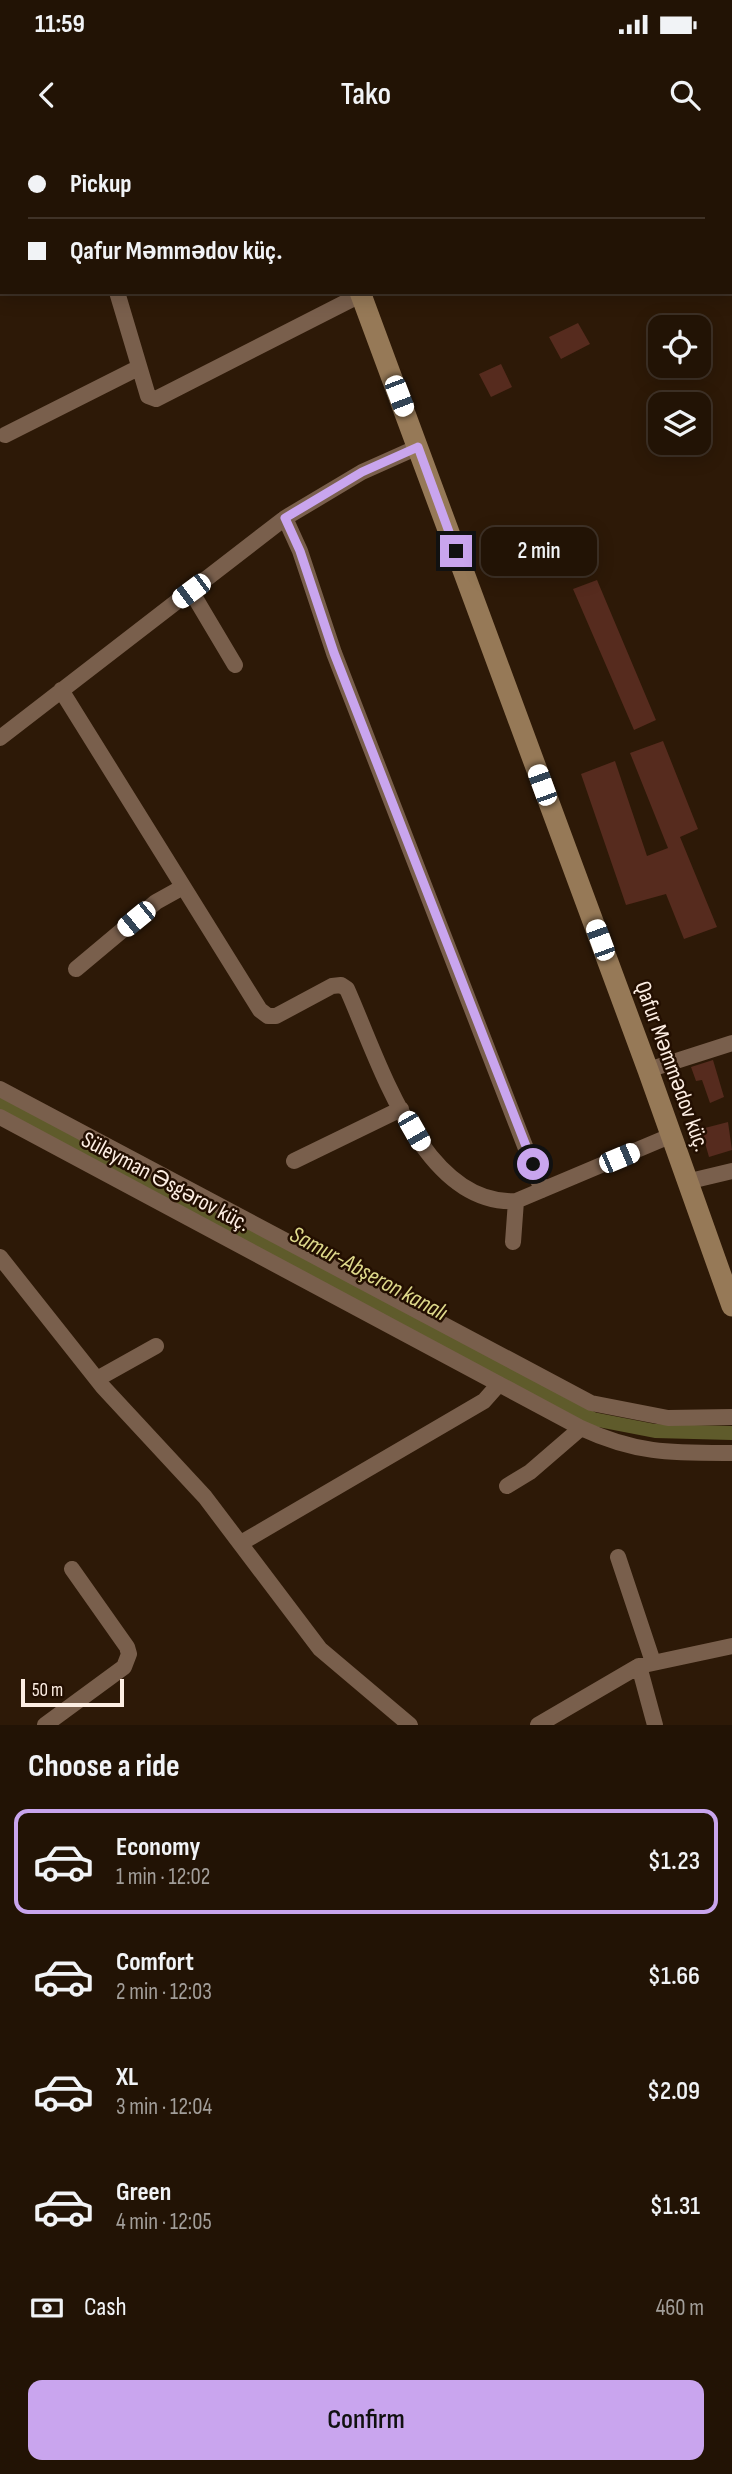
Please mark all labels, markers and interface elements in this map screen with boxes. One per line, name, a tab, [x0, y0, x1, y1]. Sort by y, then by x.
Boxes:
text: 11:59	[35, 9, 85, 40]
text: Tako	[341, 75, 391, 114]
icon: back	[28, 76, 66, 114]
icon: search	[666, 76, 704, 114]
text: Pickup	[70, 169, 132, 200]
text: Qafur Məmmədov küç.	[70, 236, 282, 267]
map controls	[648, 315, 711, 455]
button: locate	[648, 315, 711, 378]
car	[382, 373, 417, 419]
button: layers	[648, 392, 711, 455]
callout: 2 min	[480, 526, 596, 576]
route end	[440, 535, 472, 567]
text: 2 min	[517, 537, 561, 565]
car	[168, 570, 215, 612]
car	[525, 762, 560, 808]
car	[114, 898, 159, 940]
car	[583, 917, 618, 963]
street label: Qafur Məmmədov küç.	[628, 977, 716, 1155]
car	[395, 1108, 434, 1154]
street label: Süleyman Əsgərov küç.	[76, 1126, 255, 1238]
car	[596, 1140, 643, 1176]
route start	[517, 1148, 549, 1180]
water label: Samur-Abşeron kanalı	[285, 1220, 453, 1327]
scale bar	[21, 1676, 124, 1708]
text: 50 m	[32, 1679, 63, 1702]
text: Choose a ride	[28, 1747, 180, 1786]
icon: car	[32, 1830, 95, 1893]
text: Economy	[116, 1832, 200, 1863]
text: $1.23	[648, 1846, 700, 1877]
text: 1 min · 12:02	[116, 1863, 210, 1891]
icon: car	[32, 1945, 95, 2008]
text: Comfort	[116, 1947, 194, 1978]
text: $1.66	[648, 1961, 700, 1992]
text: 2 min · 12:03	[116, 1978, 212, 2006]
icon: car	[32, 2060, 95, 2123]
text: XL	[116, 2062, 138, 2093]
text: $2.09	[647, 2076, 700, 2107]
text: 3 min · 12:04	[116, 2093, 212, 2121]
icon: car	[32, 2175, 95, 2238]
text: Green	[116, 2177, 171, 2208]
text: $1.31	[650, 2191, 700, 2222]
text: 4 min · 12:05	[116, 2208, 212, 2236]
icon: cash	[28, 2289, 66, 2327]
text: Cash	[84, 2292, 127, 2323]
text: 460 m	[656, 2294, 704, 2322]
button: Confirm	[28, 2380, 704, 2460]

